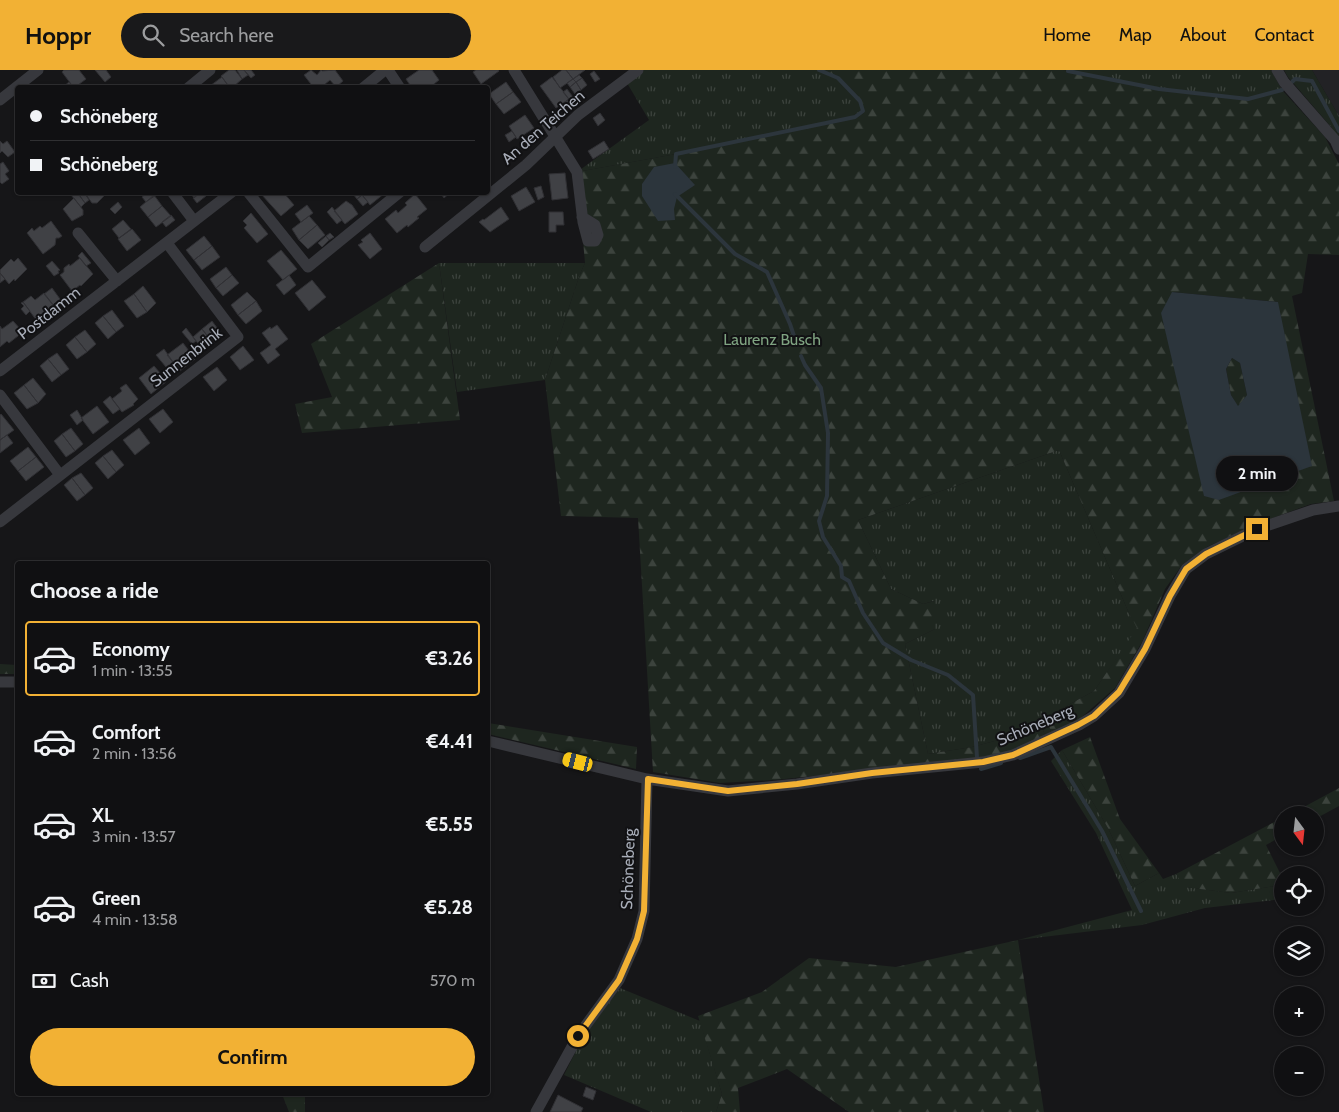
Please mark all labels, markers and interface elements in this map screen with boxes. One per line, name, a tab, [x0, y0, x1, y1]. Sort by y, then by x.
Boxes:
search box	[121, 13, 471, 58]
text: Hoppr	[25, 21, 91, 50]
icon: search	[139, 21, 167, 49]
text: Search here	[179, 24, 274, 47]
text: Home	[1043, 24, 1091, 46]
text: Map	[1119, 24, 1152, 46]
text: About	[1180, 24, 1226, 46]
text: Contact	[1254, 24, 1314, 46]
street label: An den Teichen	[498, 86, 588, 168]
text: Schöneberg	[60, 105, 158, 128]
text: Schöneberg	[60, 153, 158, 176]
street label: Postdamm	[14, 283, 84, 343]
street label: Sunnenbrink	[146, 323, 226, 391]
park label: Laurenz Busch	[723, 330, 821, 349]
callout: 2 min	[1216, 456, 1298, 492]
text: 2 min	[1238, 464, 1276, 483]
route end	[1246, 518, 1268, 540]
text: Choose a ride	[30, 577, 159, 604]
icon: car	[32, 636, 77, 681]
text: Economy	[92, 638, 170, 661]
text: €3.26	[426, 647, 473, 670]
text: 1 min · 13:55	[92, 661, 173, 680]
street label: Schöneberg	[994, 700, 1077, 750]
icon: car	[32, 719, 77, 764]
text: Comfort	[92, 721, 161, 744]
text: €4.41	[426, 730, 473, 753]
text: 2 min · 13:56	[92, 744, 176, 763]
car	[561, 751, 594, 773]
icon: car	[32, 802, 77, 847]
text: XL	[92, 804, 113, 827]
north arrow	[1274, 806, 1324, 856]
map controls	[1274, 806, 1324, 1096]
text: €5.55	[426, 813, 473, 836]
text: 3 min · 13:57	[92, 827, 176, 846]
street label: Schöneberg	[617, 827, 639, 910]
button: locate	[1274, 866, 1324, 916]
icon: car	[32, 885, 77, 930]
text: Green	[92, 887, 141, 910]
text: €5.28	[425, 896, 473, 919]
text: 4 min · 13:58	[92, 910, 178, 929]
button: layers	[1274, 926, 1324, 976]
icon: cash	[30, 967, 58, 995]
text: Cash	[70, 969, 109, 992]
text: 570 m	[430, 971, 475, 990]
button: +	[1274, 986, 1324, 1036]
route start	[567, 1025, 589, 1047]
button: Confirm	[30, 1028, 475, 1086]
button: −	[1274, 1046, 1324, 1096]

